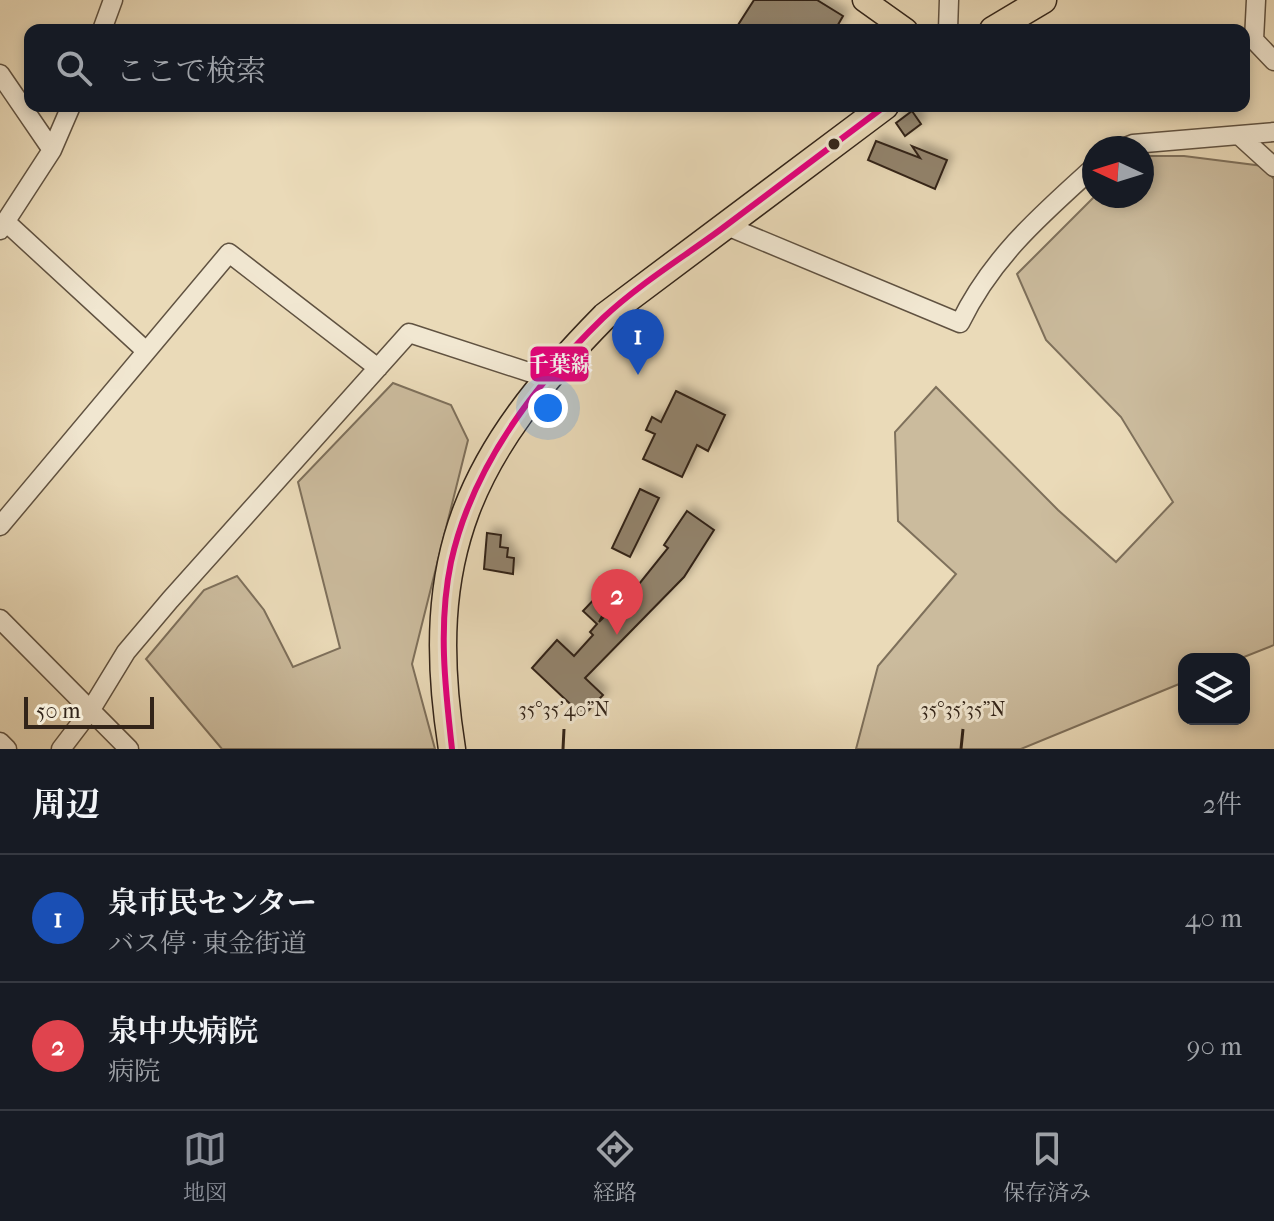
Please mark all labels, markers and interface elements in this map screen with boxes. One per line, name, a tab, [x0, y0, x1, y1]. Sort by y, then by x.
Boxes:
search box	[24, 24, 1250, 112]
icon: search	[52, 46, 96, 90]
text: ここで検索	[116, 54, 266, 89]
unlabelled marker	[826, 136, 842, 152]
north arrow	[1082, 136, 1154, 208]
pin: 1	[612, 309, 664, 375]
line badge: 千葉線	[529, 345, 590, 383]
text: 千葉線	[527, 352, 593, 378]
your location	[528, 388, 568, 428]
pin: 2	[591, 569, 643, 635]
map controls	[1178, 653, 1250, 725]
button: layers	[1178, 653, 1250, 725]
scale bar	[24, 693, 154, 729]
text: 50 m	[36, 698, 81, 724]
text: 35°35'40"N	[518, 698, 610, 721]
text: 35°35'35"N	[920, 698, 1006, 721]
text: 周辺	[32, 785, 100, 825]
text: 2件	[1203, 789, 1242, 820]
text: 泉市民センター	[108, 886, 317, 921]
text: 1	[53, 903, 63, 934]
text: 40 m	[1185, 903, 1242, 934]
text: バス停 · 東金街道	[108, 928, 306, 959]
text: 泉中央病院	[108, 1014, 258, 1049]
text: 2	[51, 1031, 65, 1062]
text: 90 m	[1187, 1031, 1242, 1062]
text: 病院	[108, 1056, 160, 1087]
tab: 地図	[183, 1127, 227, 1206]
tab: 経路	[593, 1127, 637, 1206]
tab: 保存済み	[1003, 1127, 1091, 1206]

